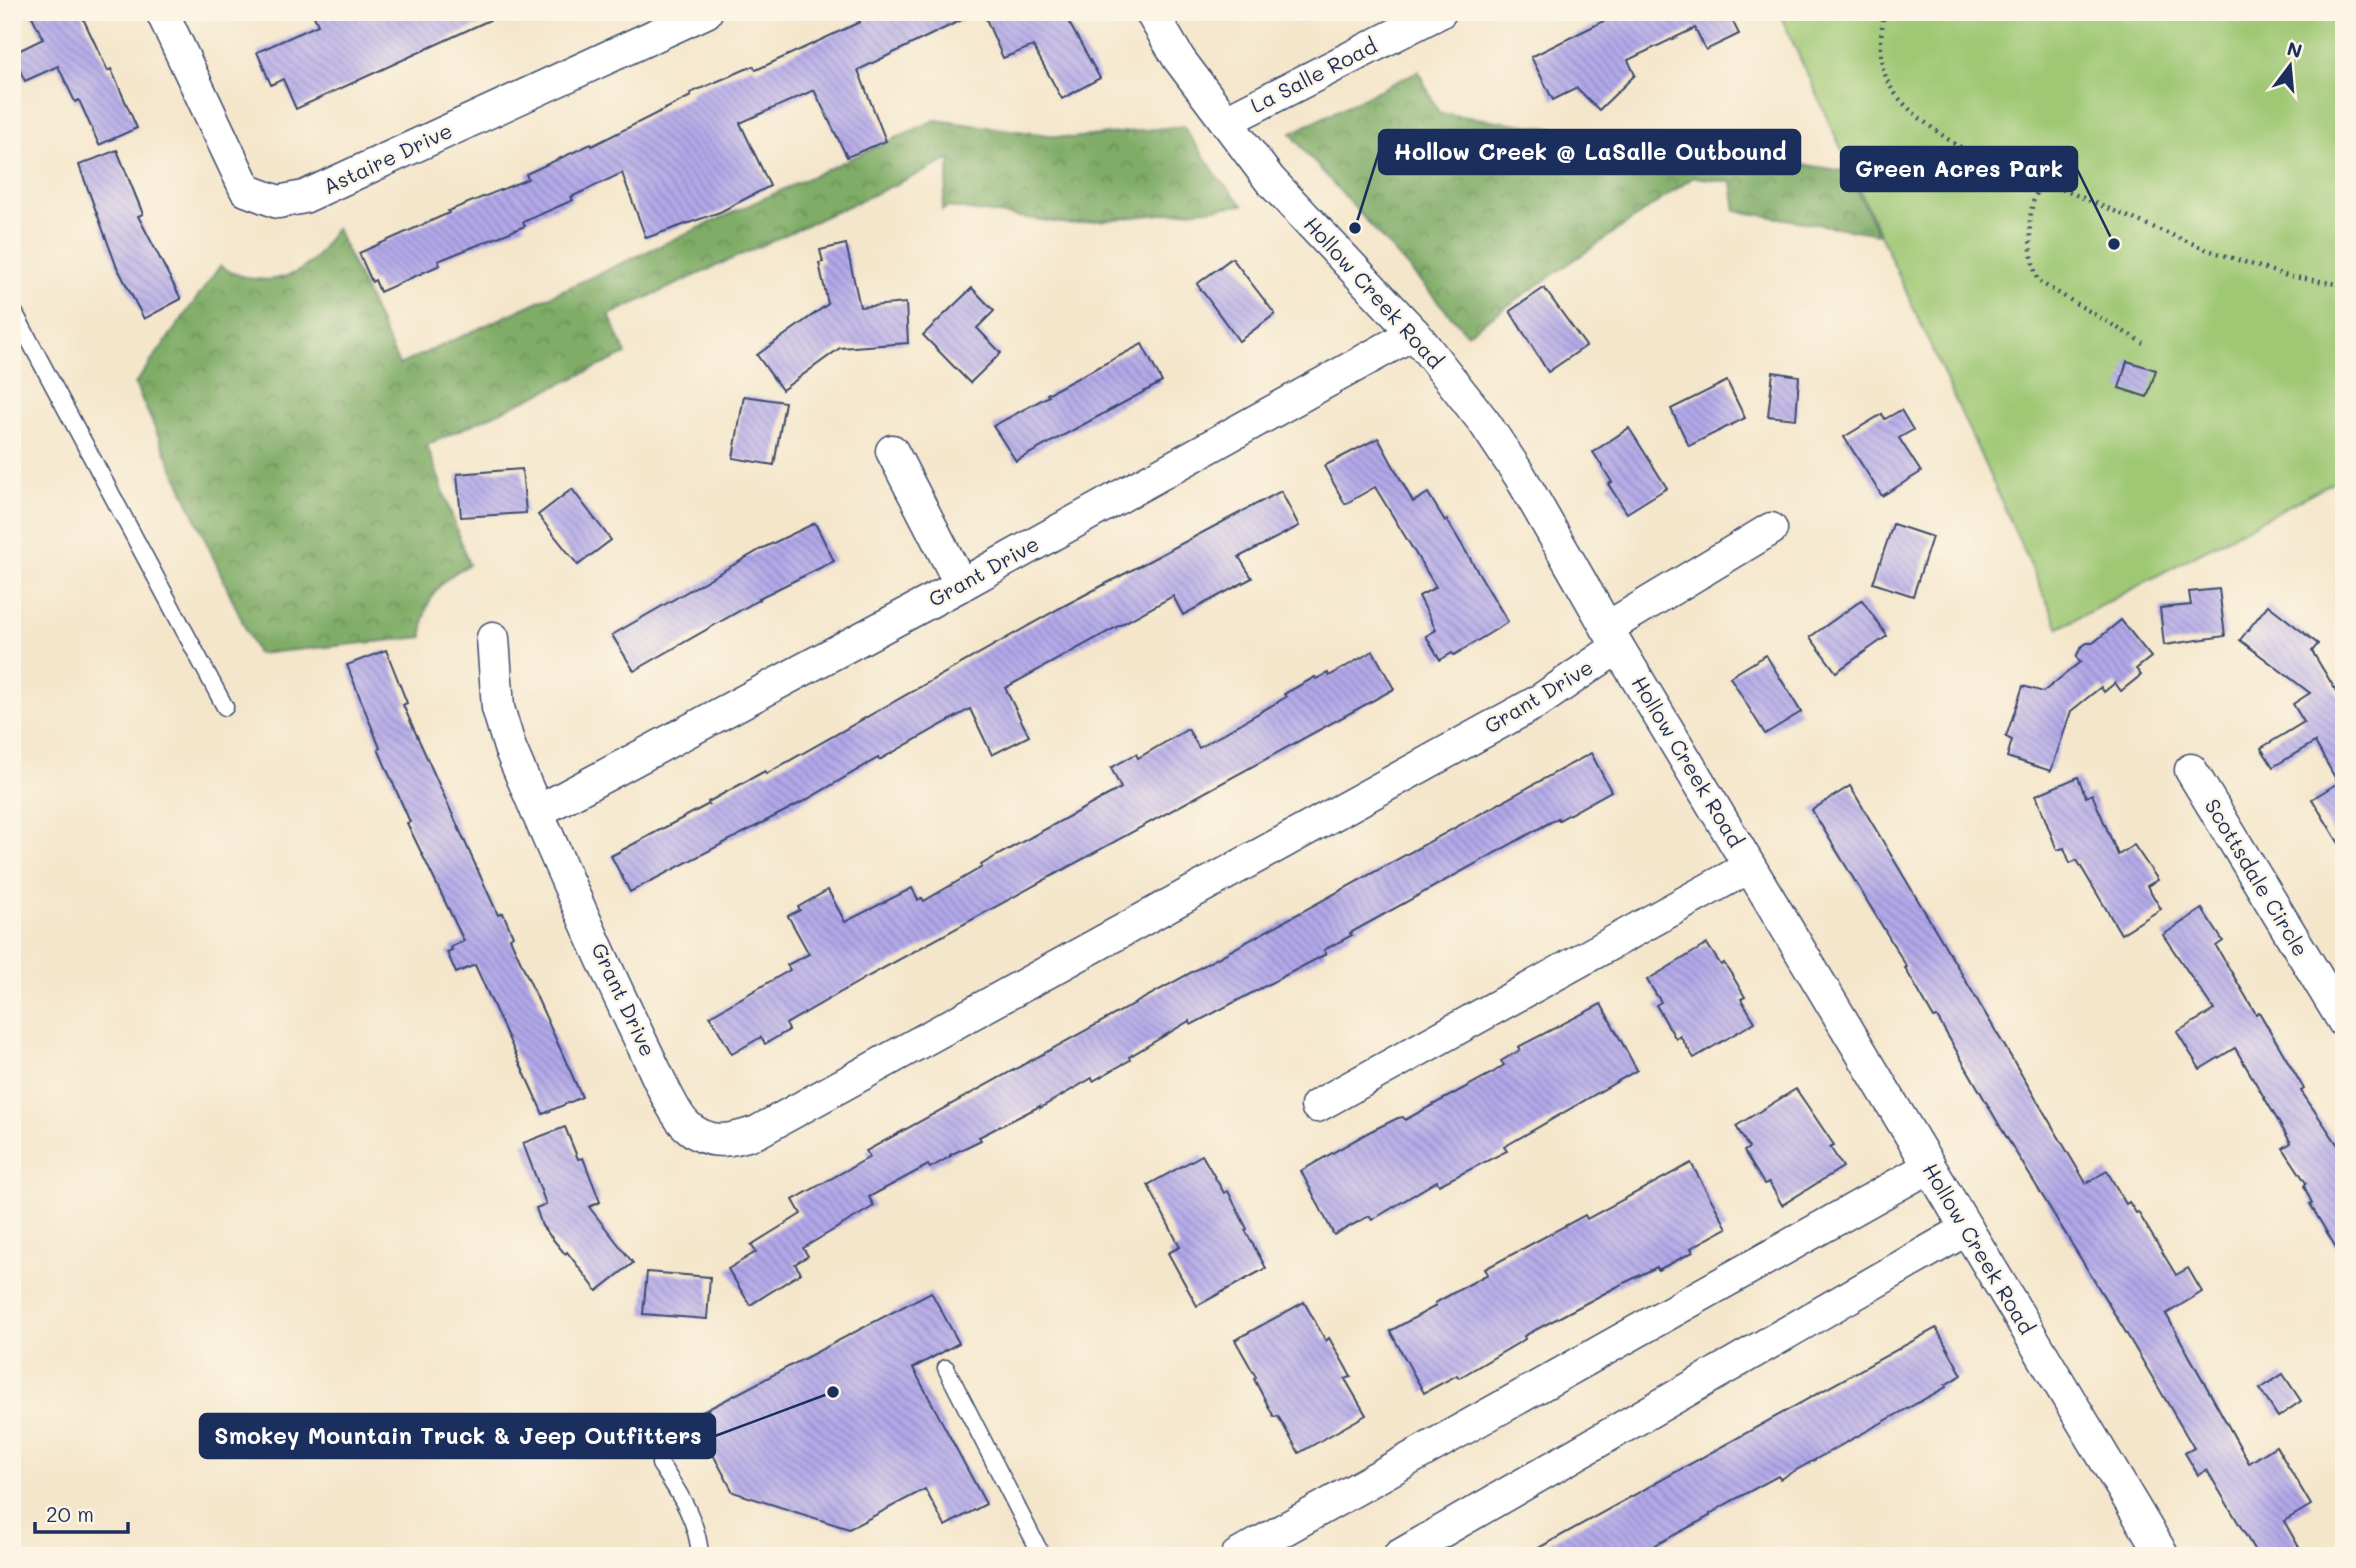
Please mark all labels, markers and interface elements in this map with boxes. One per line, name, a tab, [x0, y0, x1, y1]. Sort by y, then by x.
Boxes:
street label: La Salle Road	[1246, 31, 1381, 118]
north arrow	[2254, 32, 2324, 102]
text: N	[2284, 35, 2305, 63]
street label: Astaire Drive	[319, 116, 456, 199]
callout: Hollow Creek @ LaSalle Outbound	[1379, 130, 1800, 174]
text: Hollow Creek @ LaSalle Outbound	[1393, 136, 1787, 166]
callout: Green Acres Park	[1841, 147, 2077, 191]
text: Green Acres Park	[1855, 153, 2063, 183]
street label: Hollow Creek Road	[1299, 210, 1449, 374]
street label: Grant Drive	[923, 529, 1043, 612]
street label: Grant Drive	[1479, 653, 1598, 739]
street label: Hollow Creek Road	[1626, 671, 1750, 852]
street label: Scottsdale Circle	[2200, 793, 2315, 961]
street label: Grant Drive	[586, 938, 662, 1060]
street label: Hollow Creek Road	[1917, 1158, 2041, 1339]
callout: Smokey Mountain Truck & Jeep Outfitters	[200, 1414, 715, 1458]
text: Smokey Mountain Truck & Jeep Outfitters	[214, 1420, 702, 1450]
scale bar	[35, 1491, 128, 1535]
text: 20 m	[46, 1500, 94, 1527]

